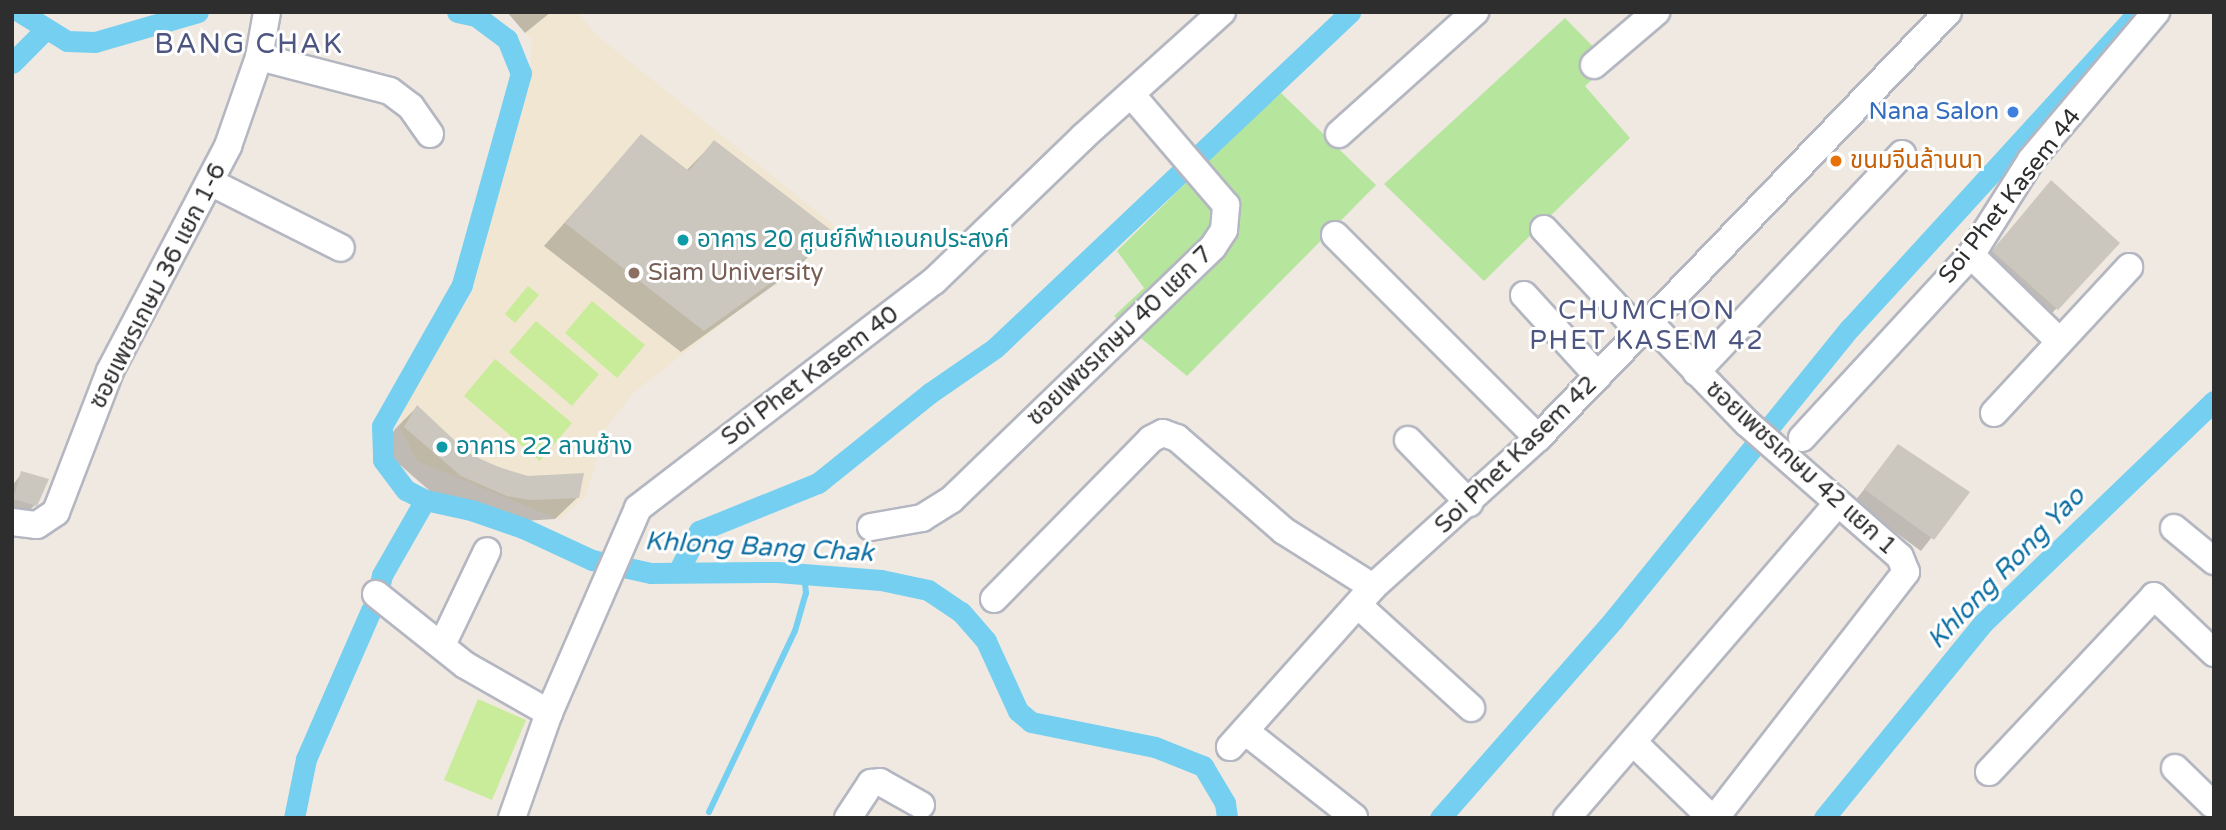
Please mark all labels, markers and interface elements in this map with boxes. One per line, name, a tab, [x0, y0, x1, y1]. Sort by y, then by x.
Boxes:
district label: BANG CHAK	[155, 27, 343, 61]
place label: Nana Salon	[1868, 98, 1999, 126]
street label: Soi Phet Kasem 44	[1933, 103, 2087, 289]
marker: Nana Salon	[2005, 104, 2021, 120]
place label: ขนมจีนล้านนา	[1850, 147, 1983, 175]
marker: ขนมจีนล้านนา	[1828, 153, 1844, 169]
street label: ซอยเพชรเกษม 36 แยก 1-6	[84, 158, 232, 414]
place label: อาคาร 20 ศูนย์กีฬาเอนกประสงค์	[697, 226, 1009, 254]
marker: อาคาร 20 ศูนย์กีฬาเอนกประสงค์	[675, 232, 691, 248]
street label: ซอยเพชรเกษม 40 แยก 7	[1021, 240, 1219, 432]
place label: Siam University	[648, 259, 823, 287]
marker: Siam University	[626, 265, 642, 281]
district label: CHUMCHON PHET KASEM 42	[1531, 295, 1763, 356]
street label: Soi Phet Kasem 40	[716, 300, 904, 452]
street label: Soi Phet Kasem 42	[1429, 370, 1603, 540]
street label: ซอยเพชรเกษม 42 แยก 1	[1700, 375, 1902, 561]
place label: อาคาร 22 ลานช้าง	[456, 433, 632, 461]
marker: อาคาร 22 ลานช้าง	[434, 439, 450, 455]
water label: Khlong Rong Yao	[1921, 481, 2091, 655]
water label: Khlong Bang Chak	[644, 525, 874, 569]

